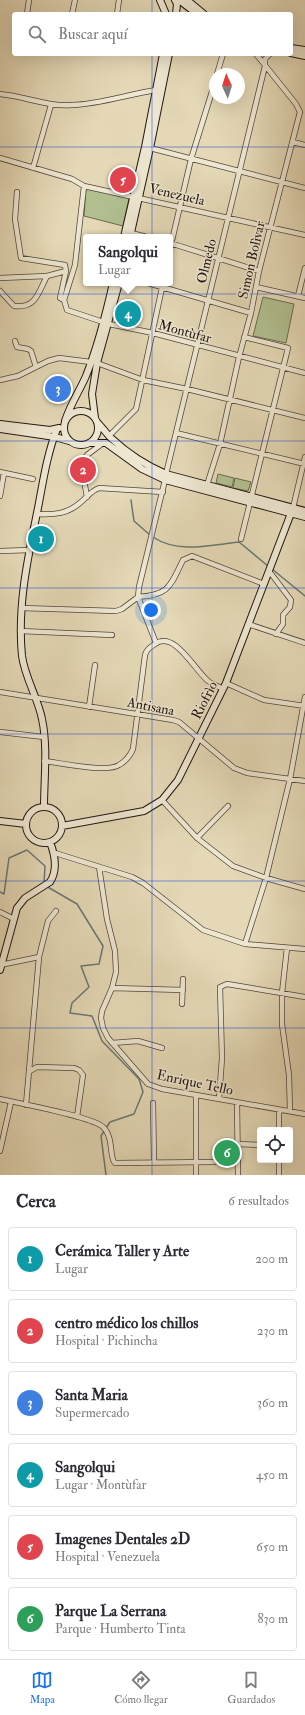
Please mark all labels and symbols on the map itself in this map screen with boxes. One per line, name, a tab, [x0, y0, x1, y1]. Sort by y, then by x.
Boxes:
north arrow	[209, 68, 245, 104]
pin: 5	[110, 165, 136, 195]
street label: Venezuela	[147, 180, 207, 209]
street label: Simon Bolìvar	[234, 219, 269, 301]
street label: Olmedo	[193, 237, 220, 285]
pin: 4	[115, 299, 141, 329]
street label: Montùfar	[156, 316, 214, 347]
pin: 3	[45, 374, 71, 404]
pin: 2	[70, 455, 96, 485]
pin: 1	[28, 524, 54, 554]
your location	[141, 600, 161, 620]
street label: Riofrìo	[188, 678, 221, 722]
street label: Antisana	[125, 693, 176, 719]
street label: Enrique Tello	[155, 1066, 235, 1099]
pin: 6	[214, 1138, 240, 1168]

